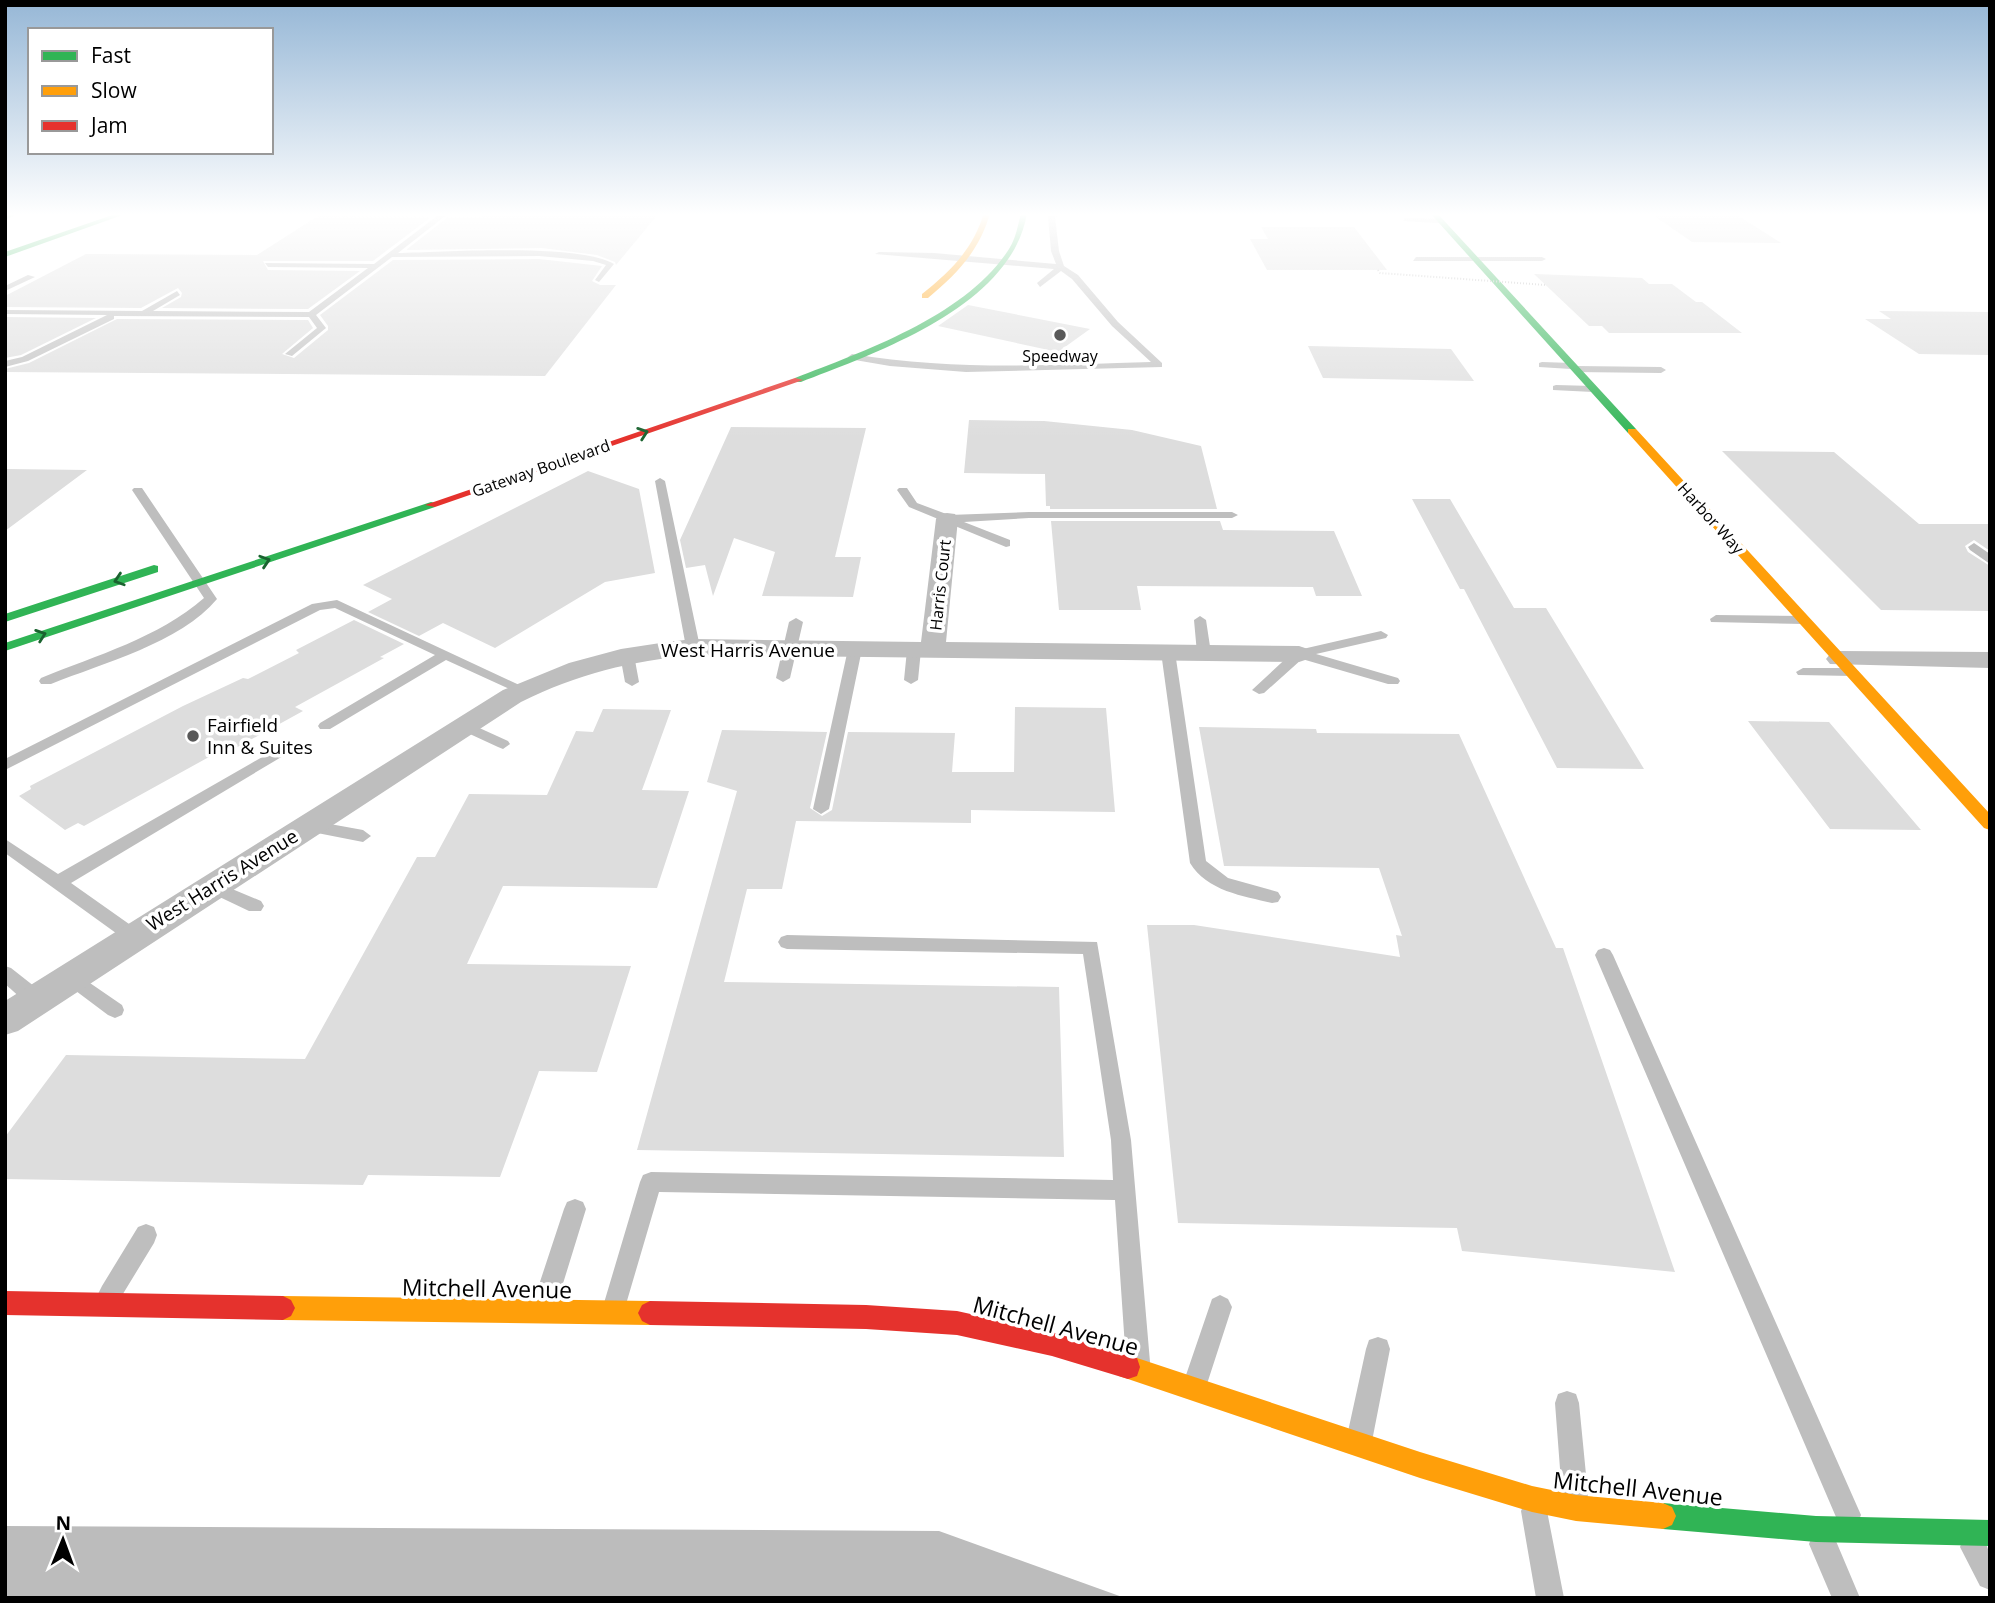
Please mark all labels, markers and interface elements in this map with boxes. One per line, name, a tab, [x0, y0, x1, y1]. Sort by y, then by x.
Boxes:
legend	[28, 28, 273, 154]
text: Fast	[91, 41, 131, 69]
text: Slow	[91, 76, 137, 104]
text: Jam	[89, 111, 128, 139]
marker: Speedway	[1052, 327, 1068, 343]
place label: Speedway	[1022, 345, 1099, 367]
one-way arrow	[636, 427, 648, 441]
street label: Gateway Boulevard	[469, 434, 613, 502]
street label: Harbor Way	[1673, 478, 1750, 559]
street label: Harris Court	[924, 538, 956, 632]
one-way arrow	[258, 555, 270, 569]
one-way arrow	[113, 572, 126, 586]
one-way arrow	[34, 629, 46, 643]
street label: West Harris Avenue	[661, 637, 835, 663]
place label: Fairfield Inn & Suites	[207, 712, 313, 760]
marker: Fairfield Inn & Suites	[185, 728, 201, 744]
street label: West Harris Avenue	[141, 823, 303, 937]
street label: Mitchell Avenue	[402, 1271, 572, 1305]
street label: Mitchell Avenue	[970, 1287, 1142, 1363]
street label: Mitchell Avenue	[1552, 1463, 1724, 1513]
north arrow	[28, 1505, 98, 1575]
text: N	[55, 1510, 71, 1536]

